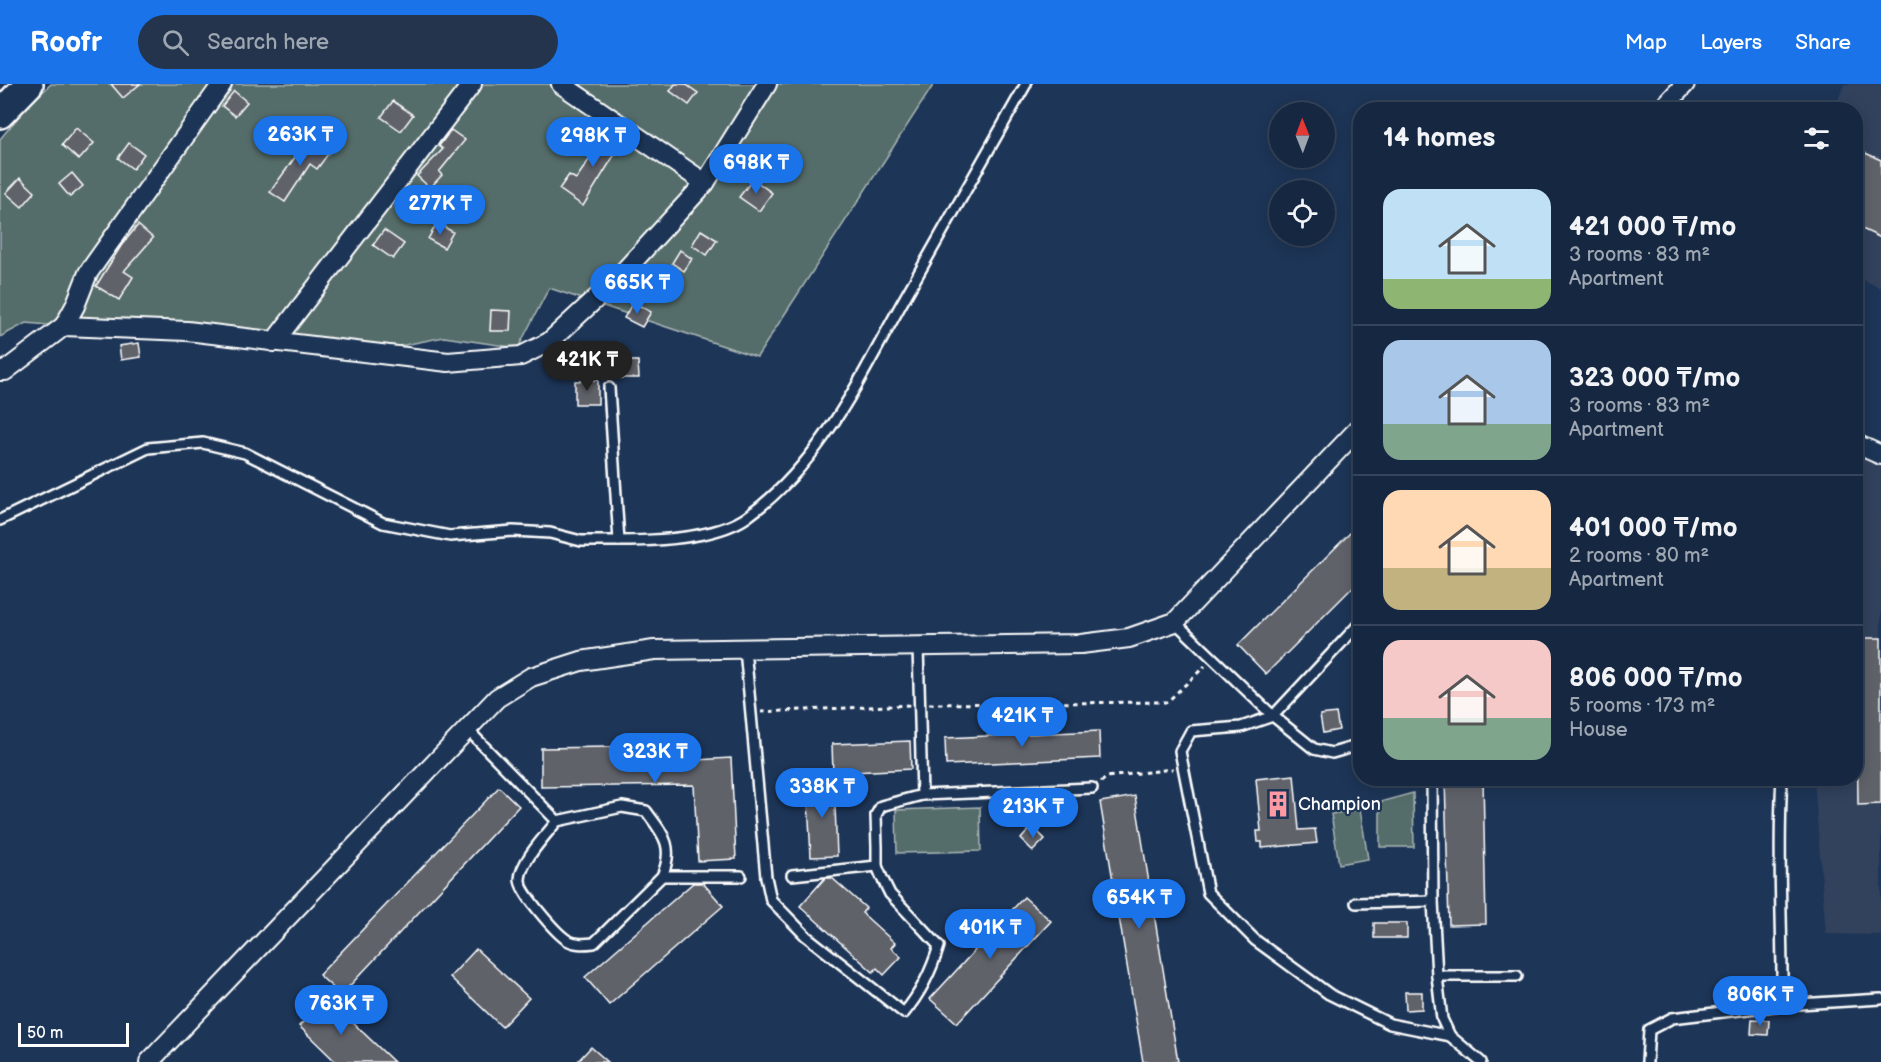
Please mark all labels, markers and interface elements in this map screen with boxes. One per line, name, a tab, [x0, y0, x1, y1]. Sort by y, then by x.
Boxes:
search box	[138, 15, 558, 69]
text: Roofr	[30, 26, 102, 59]
icon: search	[159, 26, 192, 59]
text: Search here	[207, 29, 329, 56]
text: Map	[1625, 30, 1667, 55]
text: Layers	[1700, 30, 1762, 55]
text: Share	[1795, 30, 1851, 55]
north arrow	[1269, 102, 1335, 168]
map controls	[1269, 102, 1335, 246]
pin: 263K ₸	[251, 116, 349, 167]
pin: 298K ₸	[544, 117, 642, 168]
icon: filters	[1800, 122, 1833, 155]
text: 263K ₸	[267, 123, 333, 147]
text: 14 homes	[1383, 123, 1495, 154]
text: 298K ₸	[560, 124, 626, 148]
pin: 698K ₸	[707, 144, 805, 195]
text: 698K ₸	[723, 151, 789, 175]
button: locate	[1269, 180, 1335, 246]
pin: 277K ₸	[391, 185, 489, 236]
text: 277K ₸	[408, 192, 472, 216]
text: 421 000 ₸/mo	[1569, 212, 1736, 243]
icon: home	[1431, 213, 1503, 285]
text: 3 rooms · 83 m²	[1569, 243, 1710, 267]
pin: 665K ₸	[588, 264, 686, 315]
text: Apartment	[1569, 267, 1664, 291]
text: 665K ₸	[604, 271, 670, 295]
pin: 421K ₸	[538, 341, 636, 392]
text: 421K ₸	[556, 348, 618, 372]
text: 323 000 ₸/mo	[1569, 363, 1740, 394]
icon: home	[1431, 364, 1503, 436]
text: 3 rooms · 83 m²	[1569, 394, 1710, 418]
text: Apartment	[1569, 418, 1664, 442]
text: 401 000 ₸/mo	[1569, 513, 1737, 544]
icon: home	[1431, 514, 1503, 586]
text: 2 rooms · 80 m²	[1569, 544, 1709, 568]
text: Apartment	[1569, 568, 1664, 592]
text: 806 000 ₸/mo	[1569, 663, 1743, 694]
icon: home	[1431, 664, 1503, 736]
text: 5 rooms · 173 m²	[1569, 694, 1715, 718]
pin: 421K ₸	[973, 697, 1071, 748]
text: 421K ₸	[991, 704, 1053, 728]
text: House	[1569, 718, 1628, 742]
pin: 323K ₸	[606, 733, 704, 784]
text: 323K ₸	[623, 740, 687, 764]
pin: 338K ₸	[773, 768, 871, 819]
text: 338K ₸	[789, 775, 855, 799]
pin: 213K ₸	[984, 788, 1082, 839]
building icon: Champion	[1263, 789, 1293, 819]
place label: Champion	[1298, 794, 1381, 815]
text: 213K ₸	[1002, 795, 1064, 819]
pin: 654K ₸	[1090, 879, 1188, 930]
text: 654K ₸	[1106, 886, 1172, 910]
pin: 401K ₸	[941, 909, 1039, 960]
text: 401K ₸	[959, 916, 1021, 940]
pin: 806K ₸	[1711, 976, 1809, 1027]
text: 806K ₸	[1727, 983, 1793, 1007]
pin: 763K ₸	[292, 985, 390, 1036]
text: 763K ₸	[309, 992, 373, 1016]
scale bar	[18, 1020, 129, 1048]
text: 50 m	[27, 1024, 63, 1043]

